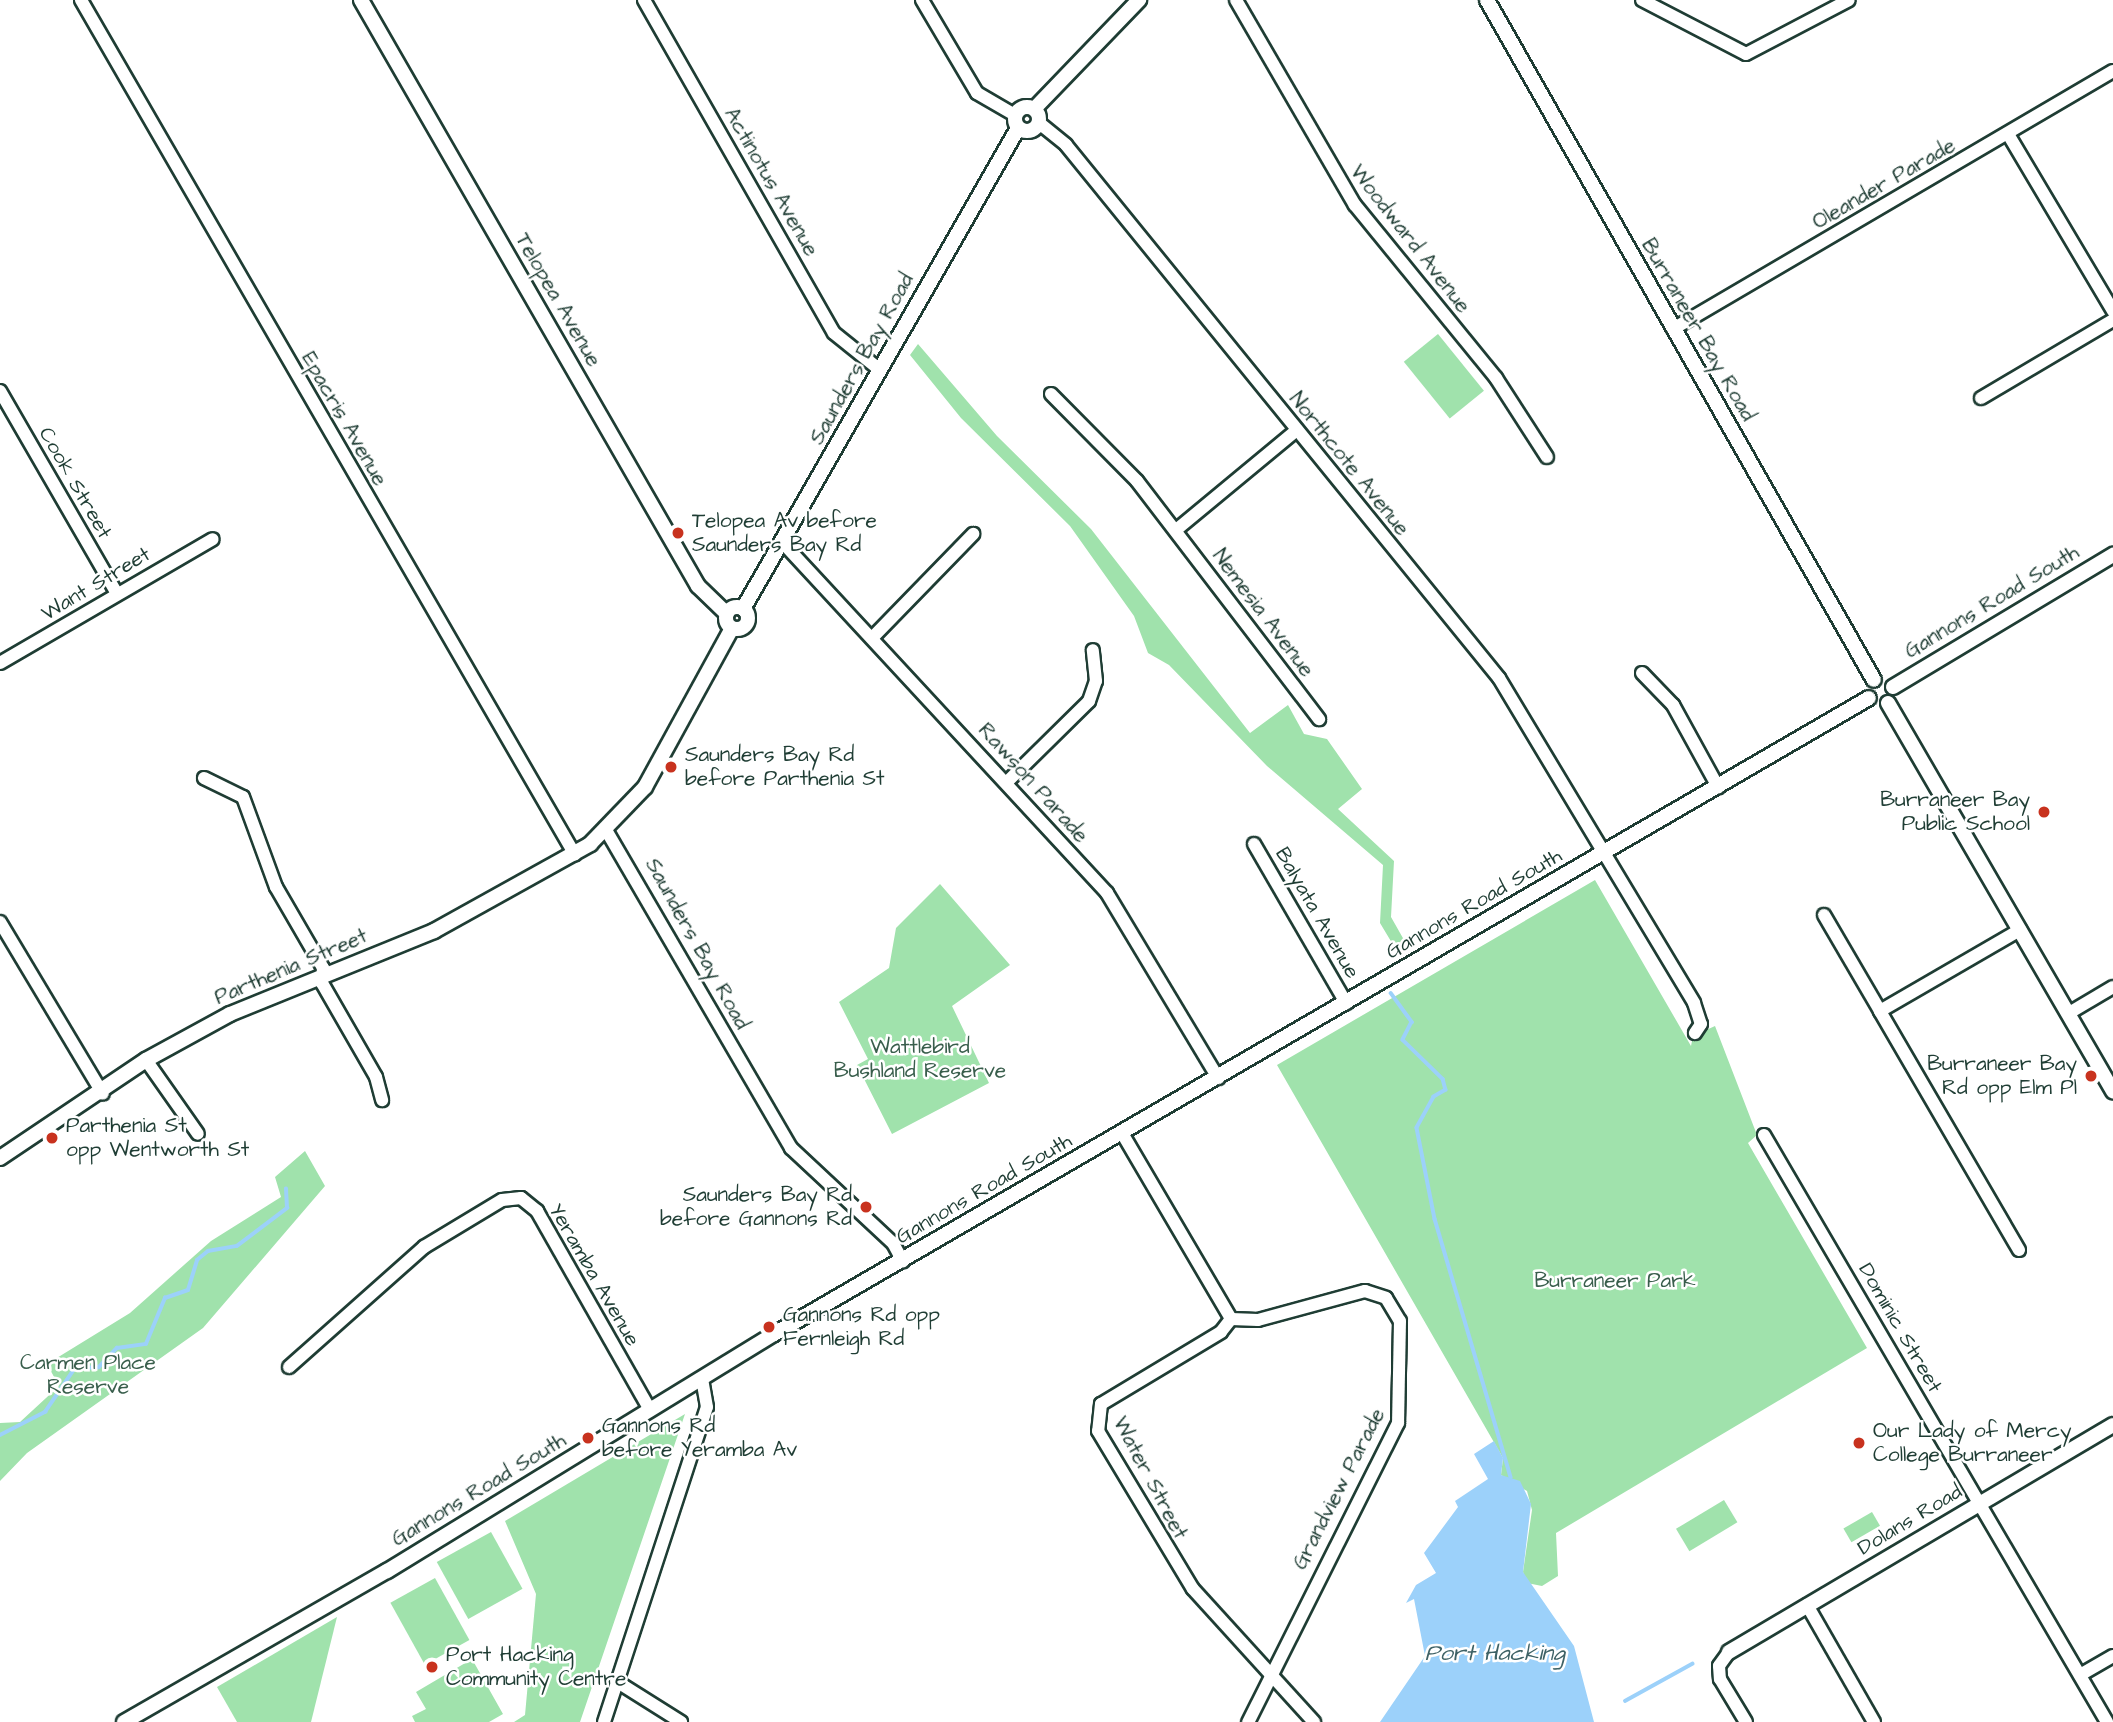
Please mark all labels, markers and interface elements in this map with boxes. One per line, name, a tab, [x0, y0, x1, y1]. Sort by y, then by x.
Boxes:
street label: Actinotus Avenue	[718, 103, 824, 261]
street label: Oleander Parade	[1808, 133, 1960, 235]
street label: Woodward Avenue	[1344, 160, 1476, 318]
street label: Telopea Avenue	[510, 229, 606, 371]
street label: Burraneer Bay Road	[1635, 234, 1761, 426]
street label: Saunders Bay Road	[804, 269, 920, 449]
street label: Epacris Avenue	[296, 348, 392, 490]
street label: Northcote Avenue	[1283, 387, 1415, 541]
street label: Cook Street	[33, 423, 117, 543]
place label: Telopea Av before Saunders Bay Rd	[692, 508, 877, 558]
marker: Telopea Av before Saunders Bay Rd	[670, 525, 686, 541]
street label: Gannons Road South	[1900, 540, 2084, 664]
street label: Want Street	[37, 542, 155, 626]
street label: Nemesia Avenue	[1207, 544, 1319, 682]
street label: Rawson Parade	[973, 718, 1093, 848]
place label: Saunders Bay Rd before Parthenia St	[685, 742, 884, 792]
marker: Saunders Bay Rd before Parthenia St	[663, 759, 679, 775]
place label: Burraneer Bay Public School	[1880, 787, 2030, 837]
marker: Burraneer Bay Public School	[2036, 804, 2052, 820]
street label: Balyata Avenue	[1269, 843, 1365, 983]
street label: Gannons Road South	[1382, 843, 1566, 965]
street label: Saunders Bay Road	[639, 854, 755, 1034]
street label: Parthenia Street	[211, 923, 371, 1011]
park label: Wattlebird Bushland Reserve	[834, 1034, 1006, 1084]
place label: Burraneer Bay Rd opp Elm Pl	[1927, 1051, 2077, 1101]
marker: Burraneer Bay Rd opp Elm Pl	[2083, 1068, 2099, 1084]
place label: Parthenia St opp Wentworth St	[66, 1113, 249, 1163]
street label: Gannons Road South	[892, 1128, 1076, 1250]
marker: Parthenia St opp Wentworth St	[44, 1130, 60, 1146]
place label: Saunders Bay Rd before Gannons Rd	[660, 1182, 852, 1232]
street label: Yeramba Avenue	[543, 1199, 645, 1351]
marker: Saunders Bay Rd before Gannons Rd	[858, 1199, 874, 1215]
street label: Dominic Street	[1853, 1259, 1947, 1397]
park label: Burraneer Park	[1534, 1268, 1696, 1294]
place label: Gannons Rd opp Fernleigh Rd	[783, 1302, 940, 1352]
marker: Gannons Rd opp Fernleigh Rd	[761, 1319, 777, 1335]
park label: Carmen Place Reserve	[20, 1350, 156, 1400]
street label: Grandview Parade	[1288, 1404, 1390, 1574]
street label: Water Street	[1107, 1412, 1193, 1544]
place label: Gannons Rd before Yeramba Av	[602, 1413, 797, 1463]
place label: Our Lady of Mercy College Burraneer	[1873, 1418, 2071, 1468]
street label: Gannons Road South	[387, 1428, 571, 1552]
marker: Gannons Rd before Yeramba Av	[580, 1430, 596, 1446]
marker: Our Lady of Mercy College Burraneer	[1851, 1435, 1867, 1451]
street label: Dolans Road	[1853, 1479, 1967, 1561]
water label: Port Hacking	[1425, 1639, 1565, 1667]
place label: Port Hacking Community Centre	[446, 1642, 626, 1692]
marker: Port Hacking Community Centre	[424, 1659, 440, 1675]

